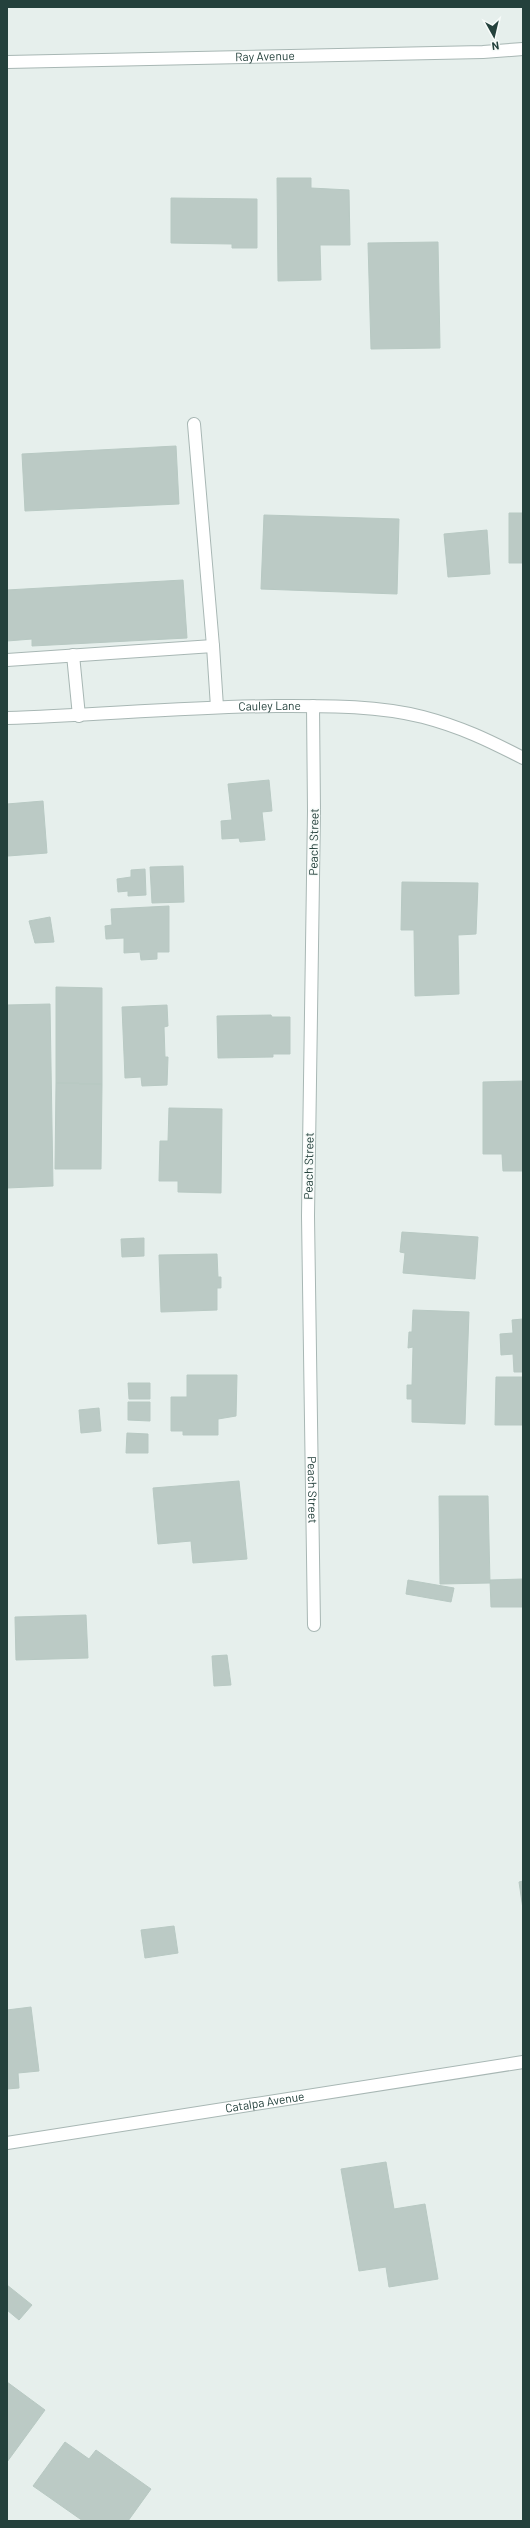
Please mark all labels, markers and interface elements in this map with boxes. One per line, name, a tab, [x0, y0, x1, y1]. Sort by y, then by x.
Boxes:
north arrow	[474, 16, 514, 56]
text: N	[491, 39, 500, 53]
street label: Ray Avenue	[235, 48, 295, 63]
street label: Cauley Lane	[238, 698, 301, 713]
street label: Peach Street	[305, 808, 321, 876]
street label: Peach Street	[300, 1132, 316, 1200]
street label: Peach Street	[306, 1456, 321, 1524]
street label: Catalpa Avenue	[224, 2088, 305, 2115]

